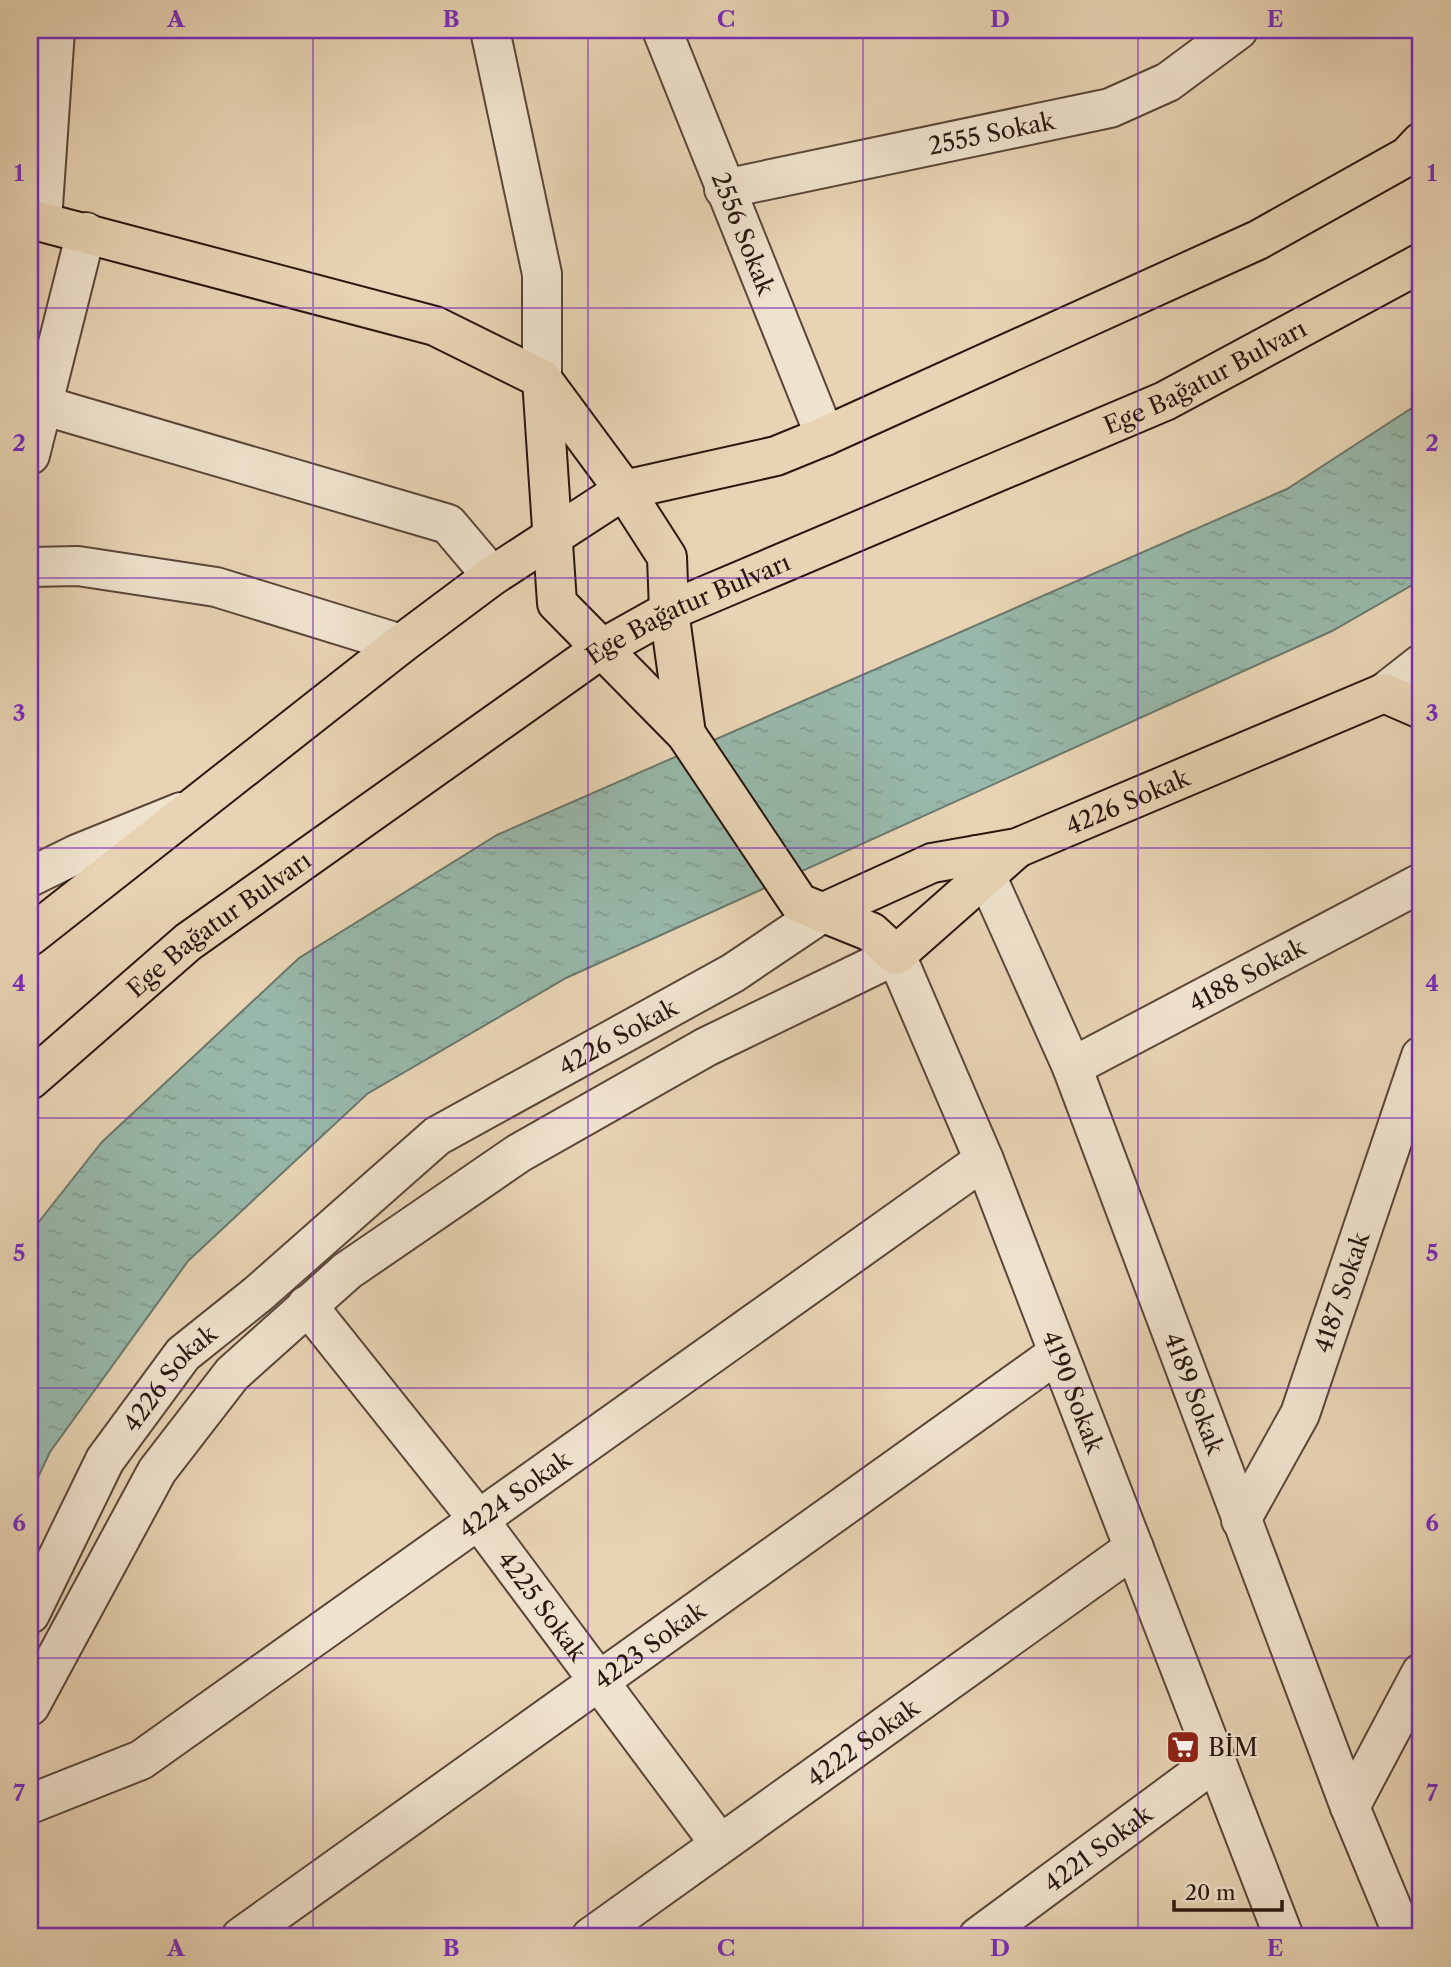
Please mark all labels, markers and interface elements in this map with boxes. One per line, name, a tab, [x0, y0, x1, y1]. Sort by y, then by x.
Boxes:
text: A	[166, 5, 186, 33]
text: B	[442, 5, 460, 33]
text: C	[717, 5, 735, 33]
text: D	[990, 5, 1010, 33]
text: E	[1267, 5, 1283, 33]
street label: 2555 Sokak	[925, 105, 1058, 160]
text: 1	[14, 159, 25, 187]
text: 1	[1427, 159, 1438, 187]
street label: 2556 Sokak	[706, 168, 782, 300]
street label: Ege Bağatur Bulvarı	[1099, 313, 1311, 440]
text: 2	[12, 429, 26, 457]
text: 2	[1425, 429, 1439, 457]
street label: Ege Bağatur Bulvarı	[580, 547, 794, 670]
text: 3	[13, 699, 26, 727]
text: 3	[1426, 699, 1439, 727]
street label: 4226 Sokak	[1061, 762, 1194, 840]
street label: Ege Bağatur Bulvarı	[121, 845, 316, 1003]
street label: 4188 Sokak	[1184, 931, 1311, 1017]
text: 4	[12, 969, 26, 997]
text: 4	[1425, 969, 1439, 997]
street label: 4226 Sokak	[553, 992, 683, 1081]
street label: 4187 Sokak	[1307, 1227, 1375, 1356]
text: 5	[13, 1239, 25, 1267]
text: 5	[1426, 1239, 1438, 1267]
street label: 4226 Sokak	[117, 1318, 223, 1437]
street label: 4190 Sokak	[1037, 1326, 1110, 1458]
street label: 4189 Sokak	[1159, 1329, 1231, 1459]
street label: 4224 Sokak	[453, 1444, 577, 1544]
text: 6	[12, 1509, 26, 1537]
text: 6	[1425, 1509, 1439, 1537]
street label: 4225 Sokak	[492, 1545, 594, 1667]
street label: 4223 Sokak	[588, 1595, 712, 1695]
street label: 4222 Sokak	[801, 1692, 925, 1792]
supermarket icon: BİM	[1164, 1728, 1202, 1766]
place label: BİM	[1208, 1732, 1258, 1762]
text: 7	[13, 1779, 25, 1807]
text: 7	[1426, 1779, 1438, 1807]
street label: 4221 Sokak	[1038, 1798, 1158, 1898]
scale bar	[1174, 1869, 1283, 1913]
text: 20 m	[1185, 1880, 1236, 1905]
text: A	[166, 1934, 186, 1962]
text: B	[442, 1934, 460, 1962]
text: C	[717, 1934, 735, 1962]
text: D	[990, 1934, 1010, 1962]
text: E	[1267, 1934, 1283, 1962]

